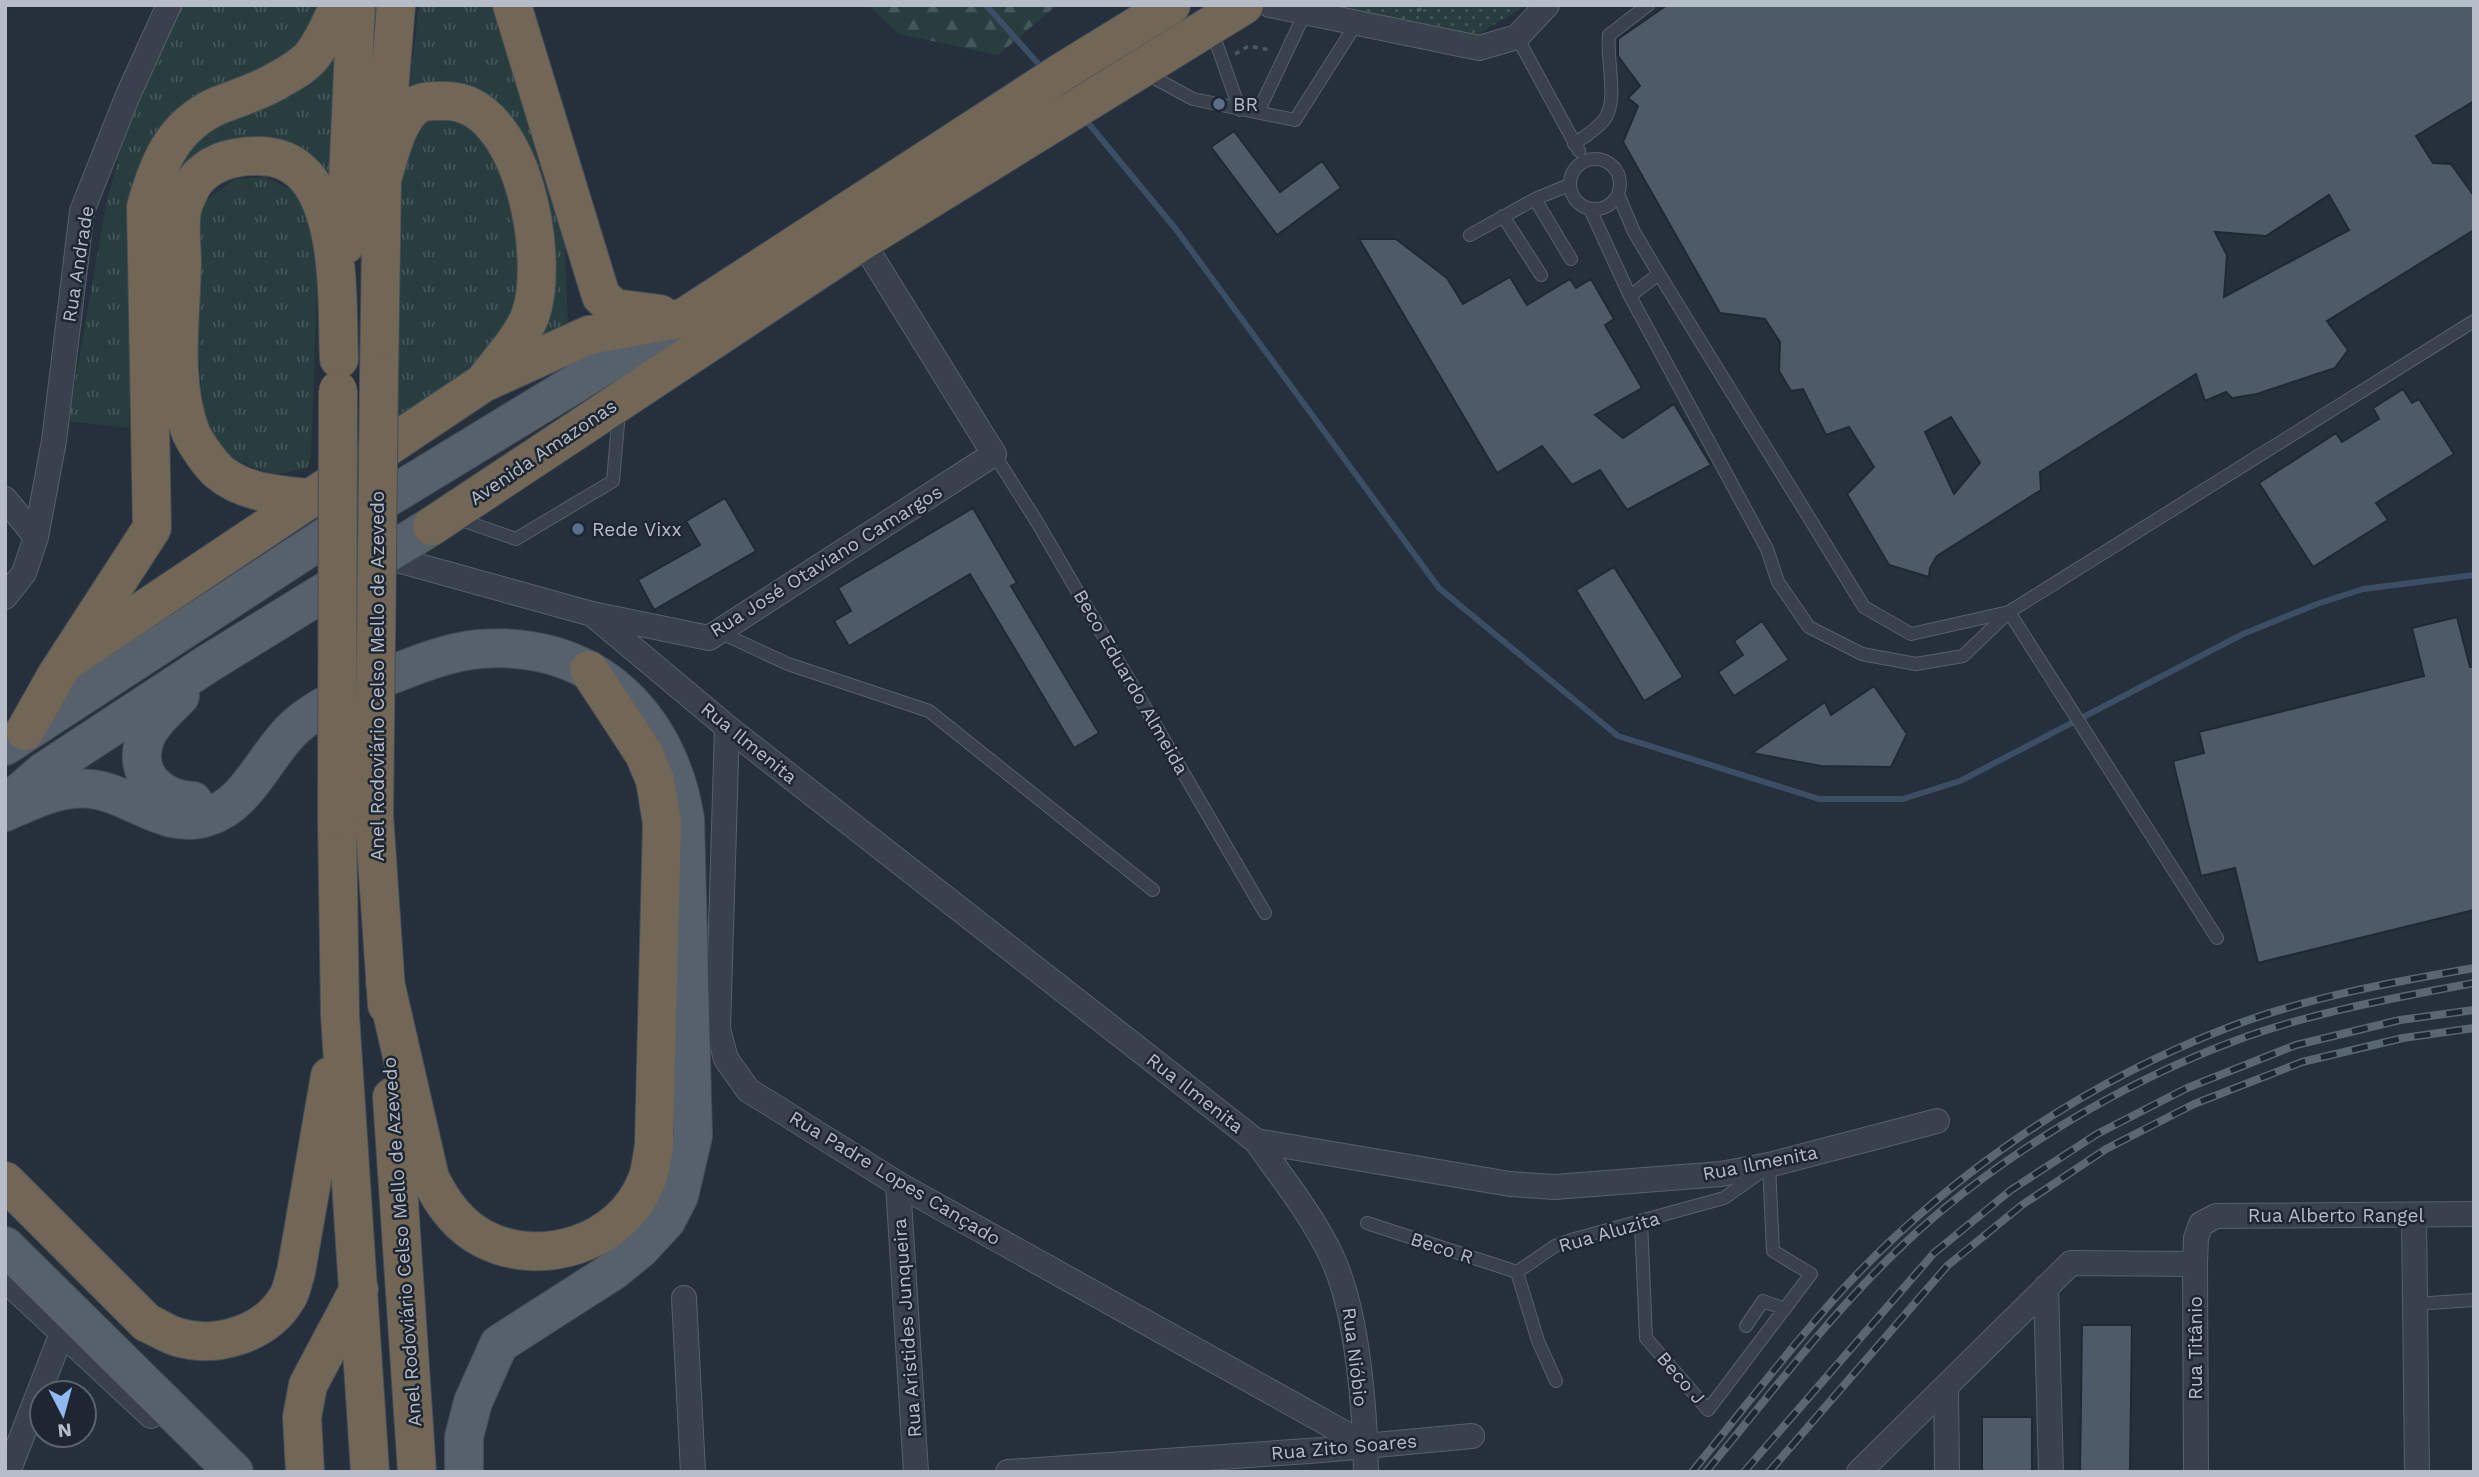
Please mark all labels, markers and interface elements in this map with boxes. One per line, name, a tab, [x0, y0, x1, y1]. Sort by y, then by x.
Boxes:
place label: BR	[1233, 93, 1258, 116]
marker: BR	[1211, 96, 1227, 112]
street label: Rua Andrade	[57, 204, 99, 324]
street label: Avenida Amazonas	[465, 394, 621, 510]
street label: Rua José Otaviano Camargos	[706, 480, 946, 642]
street label: Anel Rodoviário Celso Mello de Azevedo	[366, 491, 389, 861]
place label: Rede Vixx	[592, 518, 682, 541]
marker: Rede Vixx	[570, 521, 586, 537]
street label: Beco Eduardo Almeida	[1069, 585, 1193, 779]
street label: Rua Ilmenita	[696, 697, 802, 789]
street label: Rua Ilmenita	[1142, 1048, 1248, 1138]
street label: Anel Rodoviário Celso Mello de Azevedo	[378, 1056, 426, 1428]
street label: Rua Padre Lopes Cançado	[785, 1106, 1005, 1250]
street label: Rua Ilmenita	[1700, 1141, 1820, 1185]
street label: Rua Alberto Rangel	[2248, 1204, 2424, 1227]
street label: Rua Aluzita	[1556, 1207, 1662, 1257]
street label: Rua Aristides Junqueira	[888, 1218, 926, 1438]
street label: Beco R	[1408, 1227, 1476, 1269]
street label: Rua Titânio	[2184, 1296, 2207, 1400]
street label: Rua Nióbio	[1338, 1306, 1372, 1408]
street label: Beco J	[1652, 1347, 1710, 1409]
north arrow	[28, 1379, 98, 1449]
text: N	[57, 1418, 73, 1443]
street label: Rua Zito Soares	[1270, 1429, 1418, 1465]

